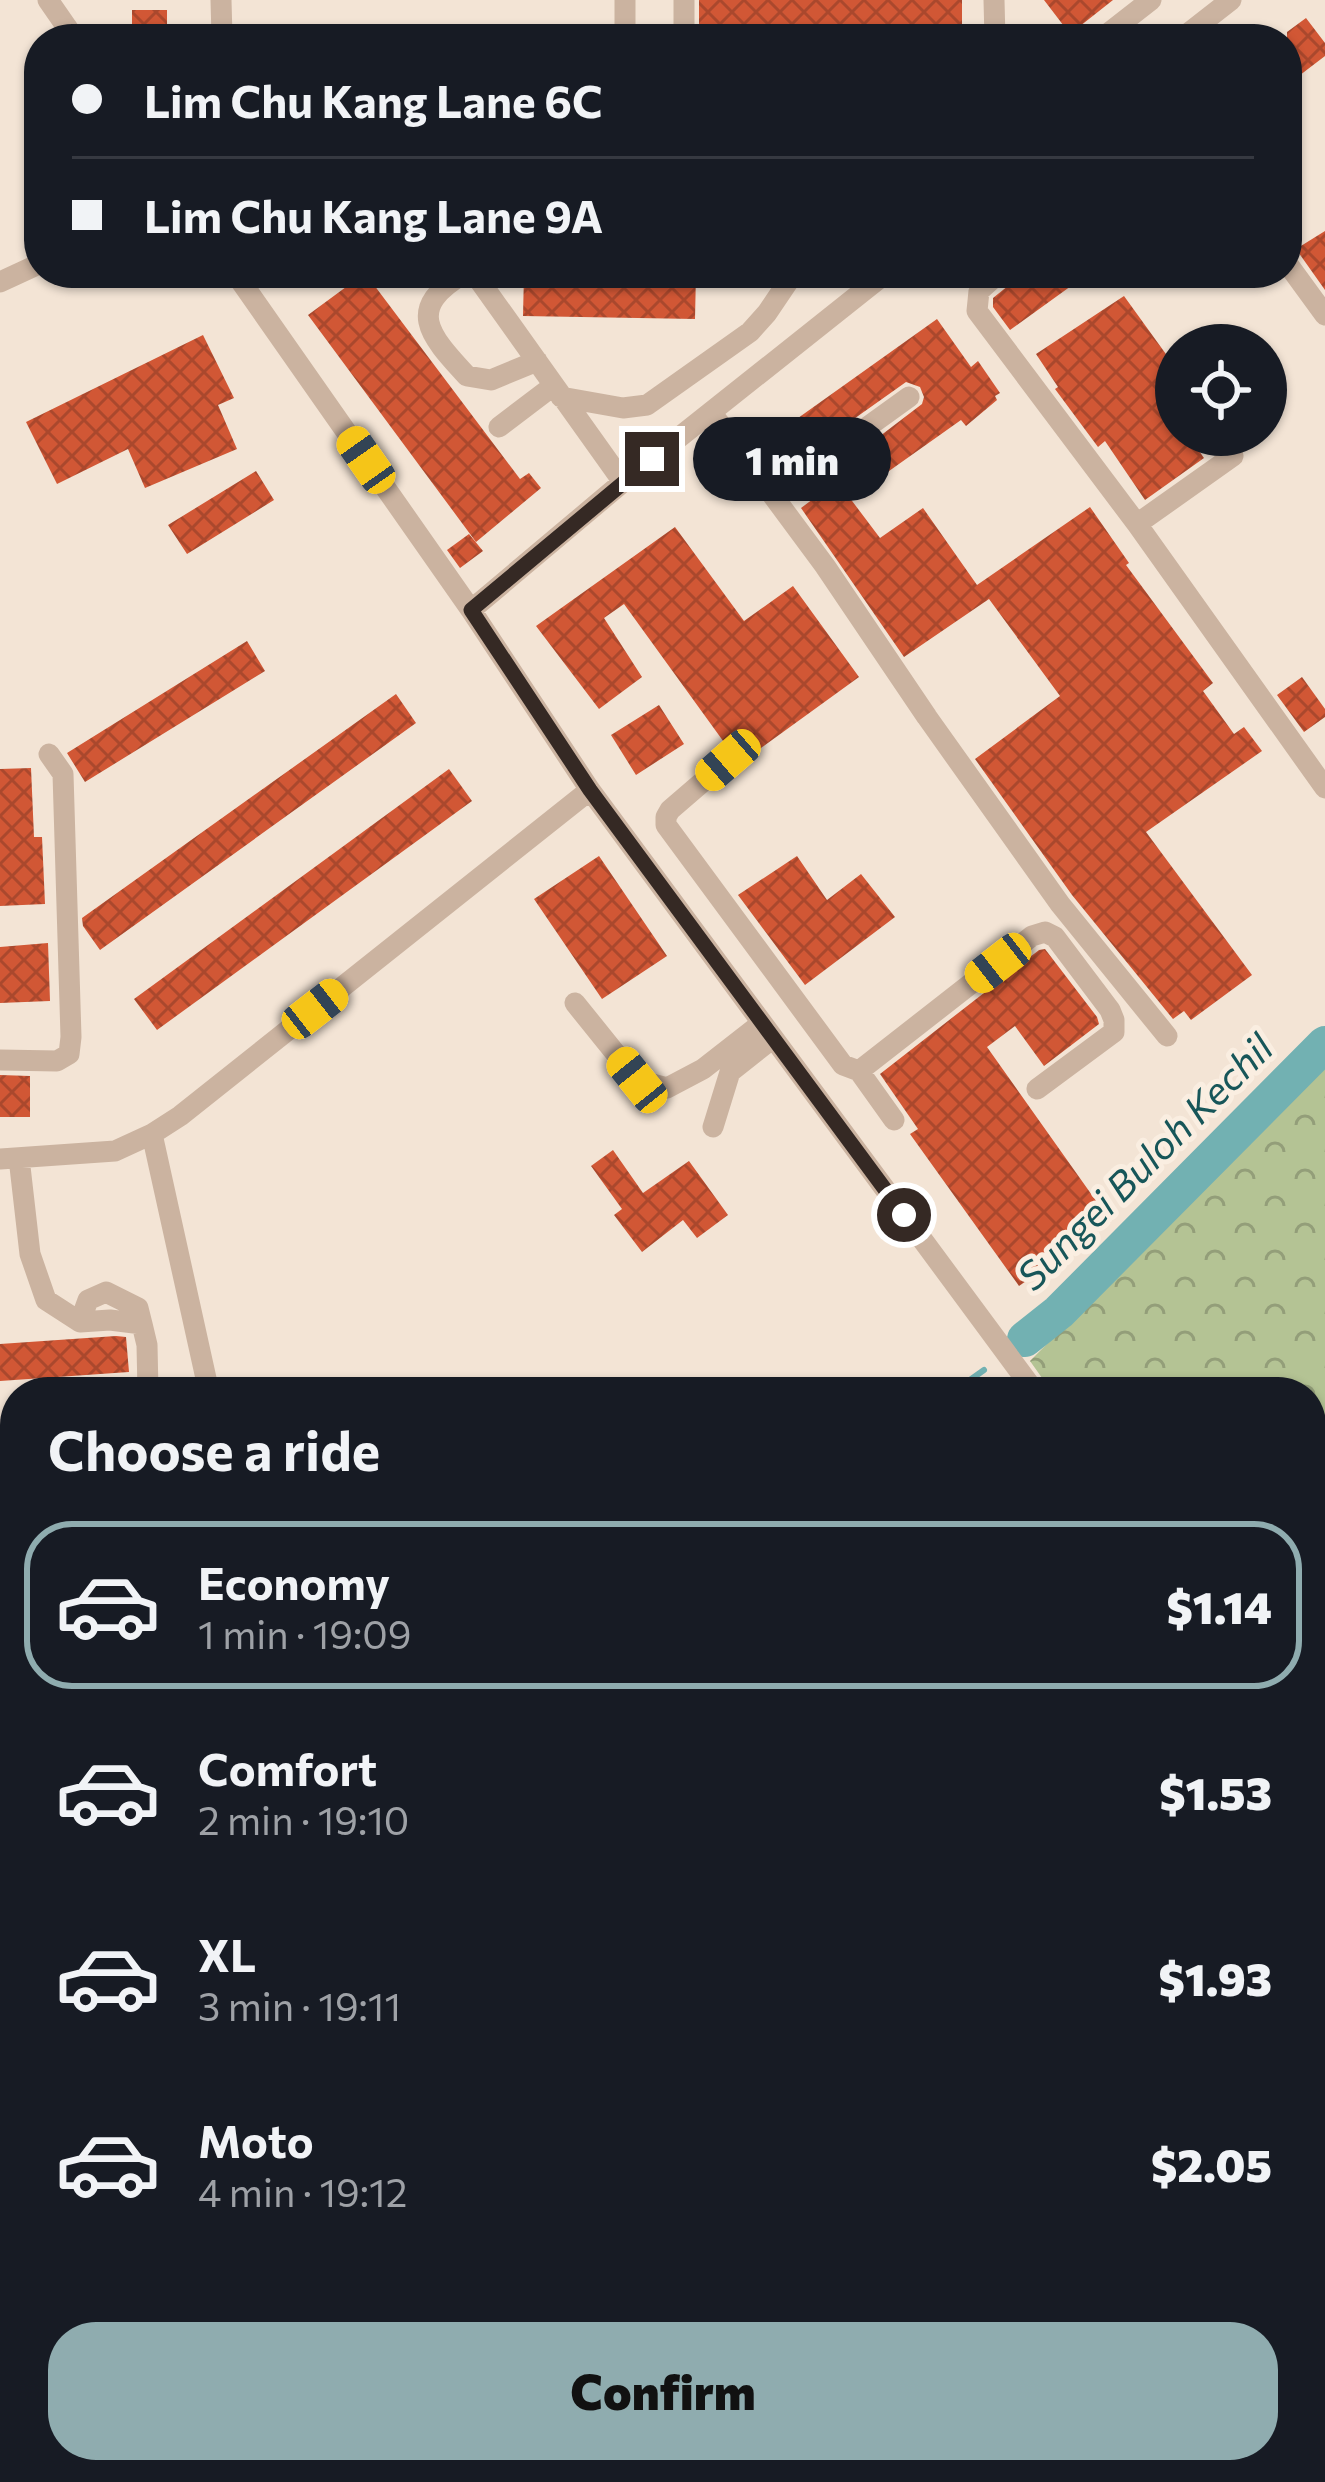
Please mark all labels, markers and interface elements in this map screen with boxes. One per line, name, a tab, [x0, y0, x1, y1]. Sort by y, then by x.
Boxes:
text: Lim Chu Kang Lane 6C	[144, 72, 603, 127]
text: Lim Chu Kang Lane 9A	[144, 187, 603, 242]
map controls	[1155, 324, 1287, 456]
button: locate	[1155, 324, 1287, 456]
callout: 1 min	[694, 417, 892, 501]
car	[331, 420, 401, 500]
route end	[625, 432, 679, 486]
text: 1 min	[745, 435, 839, 483]
car	[689, 723, 767, 797]
car	[959, 927, 1037, 999]
car	[276, 973, 354, 1045]
water label: Sungei Buloh Kechil	[1006, 1022, 1282, 1299]
car	[600, 1041, 674, 1119]
route start	[877, 1188, 931, 1242]
text: Choose a ride	[48, 1416, 380, 1482]
icon: car	[54, 1551, 162, 1659]
text: Economy	[198, 1554, 390, 1609]
text: $1.14	[1167, 1578, 1272, 1633]
text: 1 min · 19:09	[198, 1609, 411, 1657]
icon: car	[54, 1737, 162, 1845]
text: Comfort	[198, 1740, 377, 1795]
text: $1.53	[1159, 1764, 1272, 1819]
text: 2 min · 19:10	[198, 1795, 409, 1843]
icon: car	[54, 1923, 162, 2031]
text: XL	[198, 1926, 256, 1981]
text: $1.93	[1159, 1950, 1272, 2005]
text: 3 min · 19:11	[198, 1981, 401, 2029]
icon: car	[54, 2109, 162, 2217]
text: Moto	[198, 2112, 314, 2167]
text: $2.05	[1151, 2136, 1272, 2191]
text: 4 min · 19:12	[198, 2167, 407, 2215]
button: Confirm	[48, 2322, 1278, 2460]

